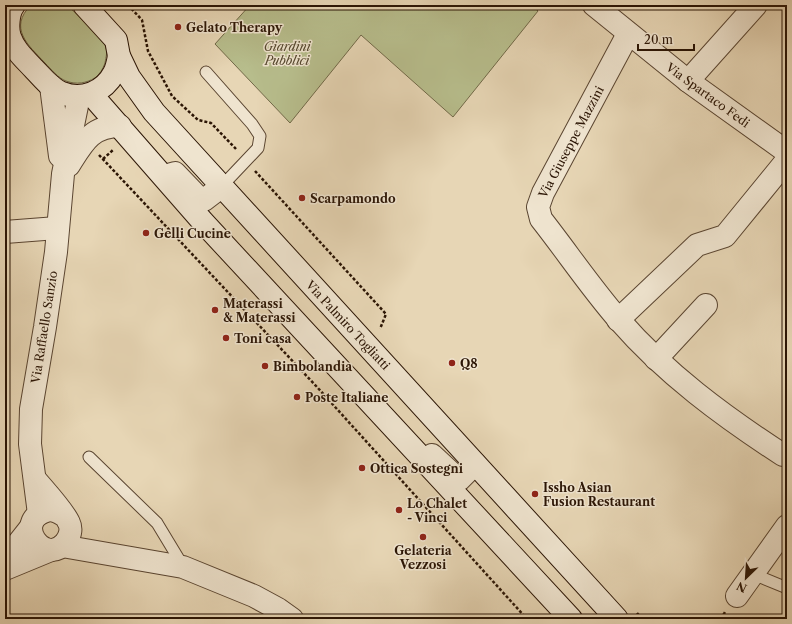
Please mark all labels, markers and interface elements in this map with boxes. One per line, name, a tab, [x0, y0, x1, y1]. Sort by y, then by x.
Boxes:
place label: Gelato Therapy	[186, 20, 283, 35]
marker: Gelato Therapy	[173, 22, 183, 32]
scale bar	[638, 26, 694, 52]
text: 20 m	[644, 32, 673, 47]
park label: Giardini Pubblici	[264, 39, 312, 68]
street label: Via Spartaco Fedi	[662, 59, 753, 131]
street label: Via Giuseppe Mazzini	[535, 83, 607, 201]
place label: Scarpamondo	[310, 191, 396, 206]
marker: Scarpamondo	[297, 193, 307, 203]
place label: Gelli Cucine	[154, 226, 231, 241]
marker: Gelli Cucine	[141, 228, 151, 238]
street label: Via Raffaello Sanzio	[28, 270, 60, 385]
street label: Via Palmiro Togliatti	[302, 277, 393, 373]
place label: Materassi & Materassi	[223, 296, 296, 325]
marker: Materassi & Materassi	[210, 305, 220, 315]
place label: Toni casa	[234, 331, 292, 346]
marker: Toni casa	[221, 333, 231, 343]
place label: Q8	[460, 356, 478, 371]
marker: Q8	[447, 358, 457, 368]
place label: Bimbolandia	[273, 359, 353, 374]
marker: Bimbolandia	[260, 361, 270, 371]
place label: Poste Italiane	[305, 390, 389, 405]
marker: Poste Italiane	[292, 392, 302, 402]
place label: Ottica Sostegni	[370, 461, 464, 476]
marker: Ottica Sostegni	[357, 463, 367, 473]
place label: Issho Asian Fusion Restaurant	[543, 480, 655, 509]
marker: Issho Asian Fusion Restaurant	[530, 489, 540, 499]
place label: Lo Chalet - Vinci	[407, 496, 467, 525]
marker: Lo Chalet - Vinci	[394, 505, 404, 515]
marker: Gelateria Vezzosi	[418, 532, 428, 542]
place label: Gelateria Vezzosi	[394, 543, 453, 572]
north arrow	[726, 558, 766, 598]
text: N	[734, 579, 749, 595]

